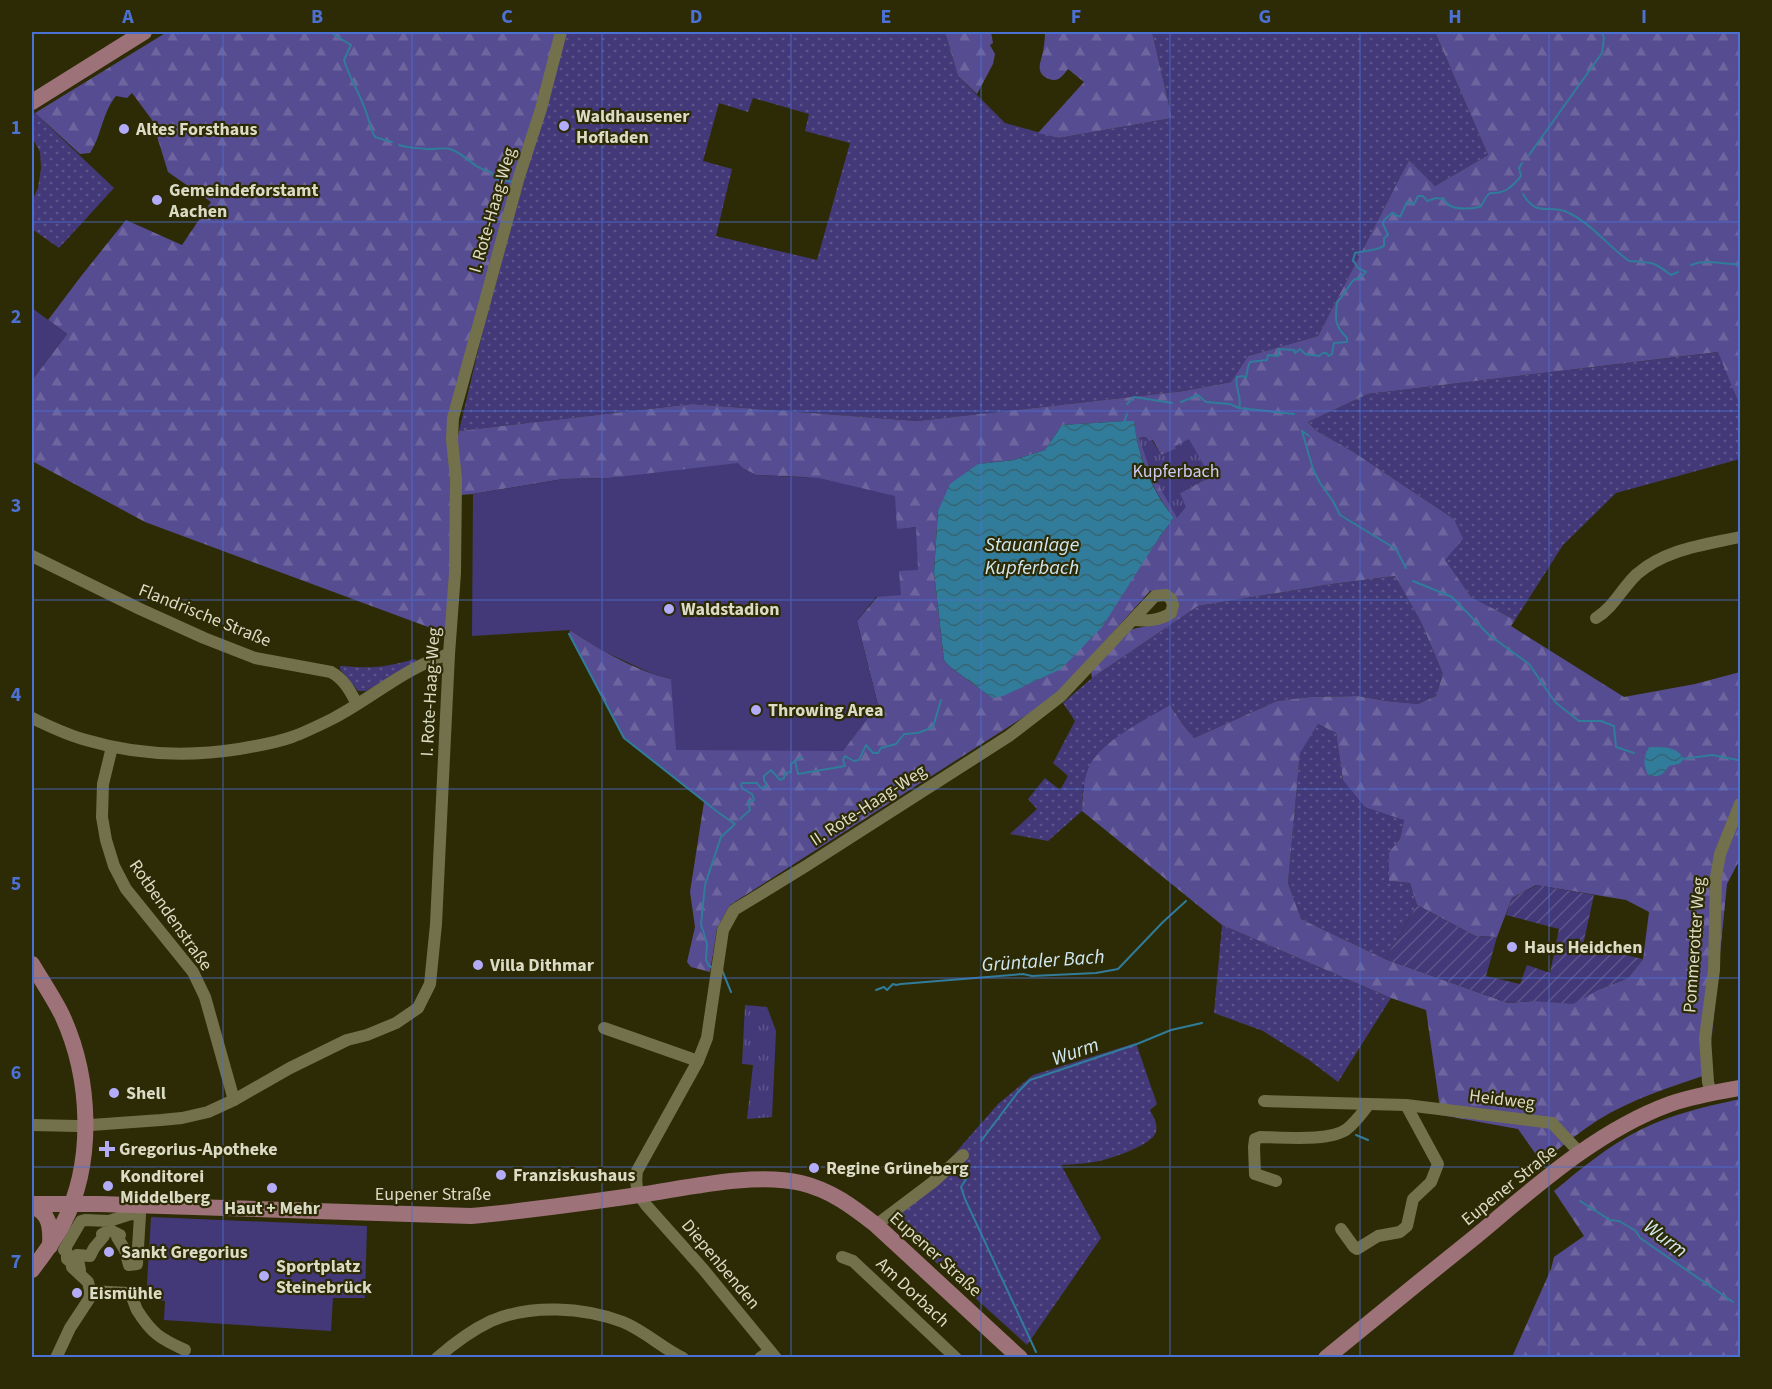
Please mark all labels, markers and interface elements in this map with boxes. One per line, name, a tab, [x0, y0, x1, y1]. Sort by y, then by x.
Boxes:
text: A	[121, 3, 134, 31]
text: B	[311, 3, 323, 31]
text: C	[501, 3, 513, 31]
text: D	[690, 3, 702, 31]
text: E	[881, 3, 891, 31]
text: F	[1071, 3, 1081, 31]
text: G	[1259, 3, 1271, 31]
text: H	[1448, 3, 1462, 31]
text: I	[1641, 3, 1647, 31]
place label: Waldhausener Hofladen	[576, 104, 690, 150]
text: 1	[11, 114, 21, 142]
place label: Altes Forsthaus	[135, 117, 258, 142]
marker: Waldhausener Hofladen	[557, 119, 571, 133]
marker: Altes Forsthaus	[117, 122, 131, 136]
street label: I. Rote-Haag-Weg	[463, 145, 522, 276]
place label: Gemeindeforstamt Aachen	[168, 178, 318, 224]
marker: Gemeindeforstamt Aachen	[150, 193, 164, 207]
text: 2	[11, 303, 21, 331]
park label: Kupferbach	[1133, 459, 1219, 484]
text: 3	[11, 492, 21, 520]
water label: Stauanlage Kupferbach	[985, 531, 1079, 582]
street label: Flandrische Straße	[135, 578, 275, 653]
place label: Waldstadion	[681, 597, 780, 622]
marker: Waldstadion	[662, 602, 676, 616]
street label: I. Rote-Haag-Weg	[415, 627, 446, 757]
text: 4	[11, 681, 22, 709]
place label: Throwing Area	[768, 698, 883, 723]
marker: Throwing Area	[749, 703, 763, 717]
street label: II. Rote-Haag-Weg	[805, 758, 931, 852]
street label: Rotbendenstraße	[123, 855, 218, 976]
text: 5	[11, 870, 21, 898]
street label: Pommerotter Weg	[1677, 876, 1712, 1014]
place label: Haus Heidchen	[1524, 935, 1642, 960]
marker: Haus Heidchen	[1505, 940, 1519, 954]
water label: Grüntaler Bach	[981, 943, 1105, 979]
place label: Villa Dithmar	[489, 953, 595, 978]
marker: Villa Dithmar	[471, 958, 485, 972]
water label: Wurm	[1048, 1031, 1103, 1073]
text: 6	[11, 1059, 21, 1087]
place label: Shell	[126, 1081, 166, 1106]
street label: Heidweg	[1468, 1083, 1536, 1116]
marker: Shell	[107, 1086, 121, 1100]
place label: Gregorius-Apotheke	[119, 1137, 278, 1162]
street label: Eupener Straße	[1456, 1139, 1562, 1232]
marker: Gregorius-Apotheke	[100, 1142, 114, 1156]
place label: Regine Grüneberg	[826, 1156, 969, 1181]
marker: Regine Grüneberg	[807, 1161, 821, 1175]
place label: Franziskushaus	[513, 1163, 635, 1188]
place label: Konditorei Middelberg	[120, 1164, 210, 1210]
marker: Franziskushaus	[494, 1168, 508, 1182]
marker: Konditorei Middelberg	[101, 1179, 115, 1193]
marker: Haut + Mehr	[265, 1181, 279, 1195]
street label: Eupener Straße	[375, 1182, 491, 1207]
place label: Haut + Mehr	[224, 1196, 321, 1221]
street label: Eupener Straße	[884, 1206, 987, 1303]
water label: Wurm	[1638, 1213, 1693, 1265]
street label: Diepenbenden	[675, 1214, 766, 1315]
place label: Sankt Gregorius	[121, 1240, 248, 1265]
marker: Sankt Gregorius	[102, 1245, 116, 1259]
text: 7	[11, 1248, 21, 1276]
street label: Am Dorbach	[870, 1252, 955, 1333]
place label: Sportplatz Steinebrück	[276, 1254, 372, 1300]
marker: Sportplatz Steinebrück	[257, 1269, 271, 1283]
place label: Eismühle	[89, 1281, 162, 1306]
marker: Eismühle	[70, 1286, 84, 1300]

